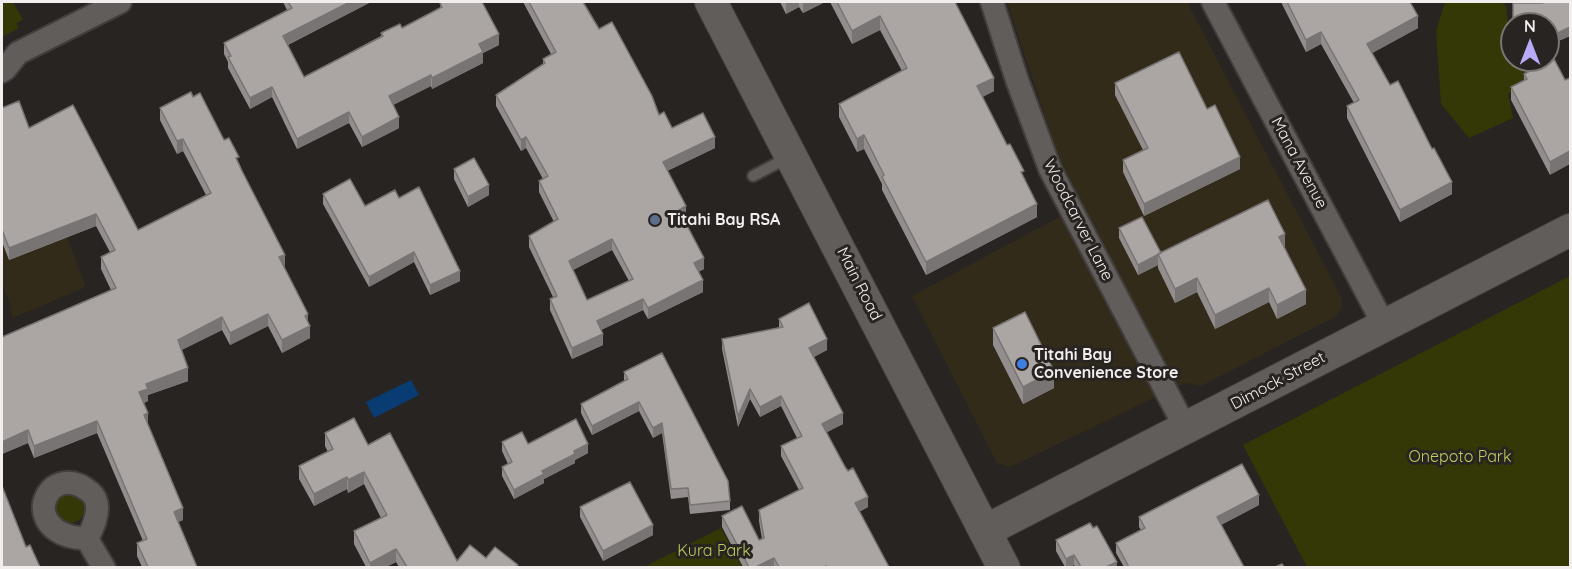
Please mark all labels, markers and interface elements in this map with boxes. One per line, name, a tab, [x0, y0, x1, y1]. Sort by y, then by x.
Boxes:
north arrow	[1500, 12, 1560, 72]
text: N	[1524, 16, 1536, 36]
street label: Mana Avenue	[1267, 114, 1331, 212]
street label: Woodcarver Lane	[1039, 156, 1117, 284]
place label: Titahi Bay RSA	[667, 210, 780, 230]
marker: Titahi Bay RSA	[648, 213, 662, 227]
street label: Main Road	[832, 244, 886, 324]
place label: Titahi Bay Convenience Store	[1034, 345, 1178, 383]
street label: Dimock Street	[1228, 348, 1328, 414]
marker: Titahi Bay Convenience Store	[1015, 357, 1029, 371]
park label: Onepoto Park	[1408, 447, 1512, 467]
park label: Kura Park	[677, 541, 751, 561]

